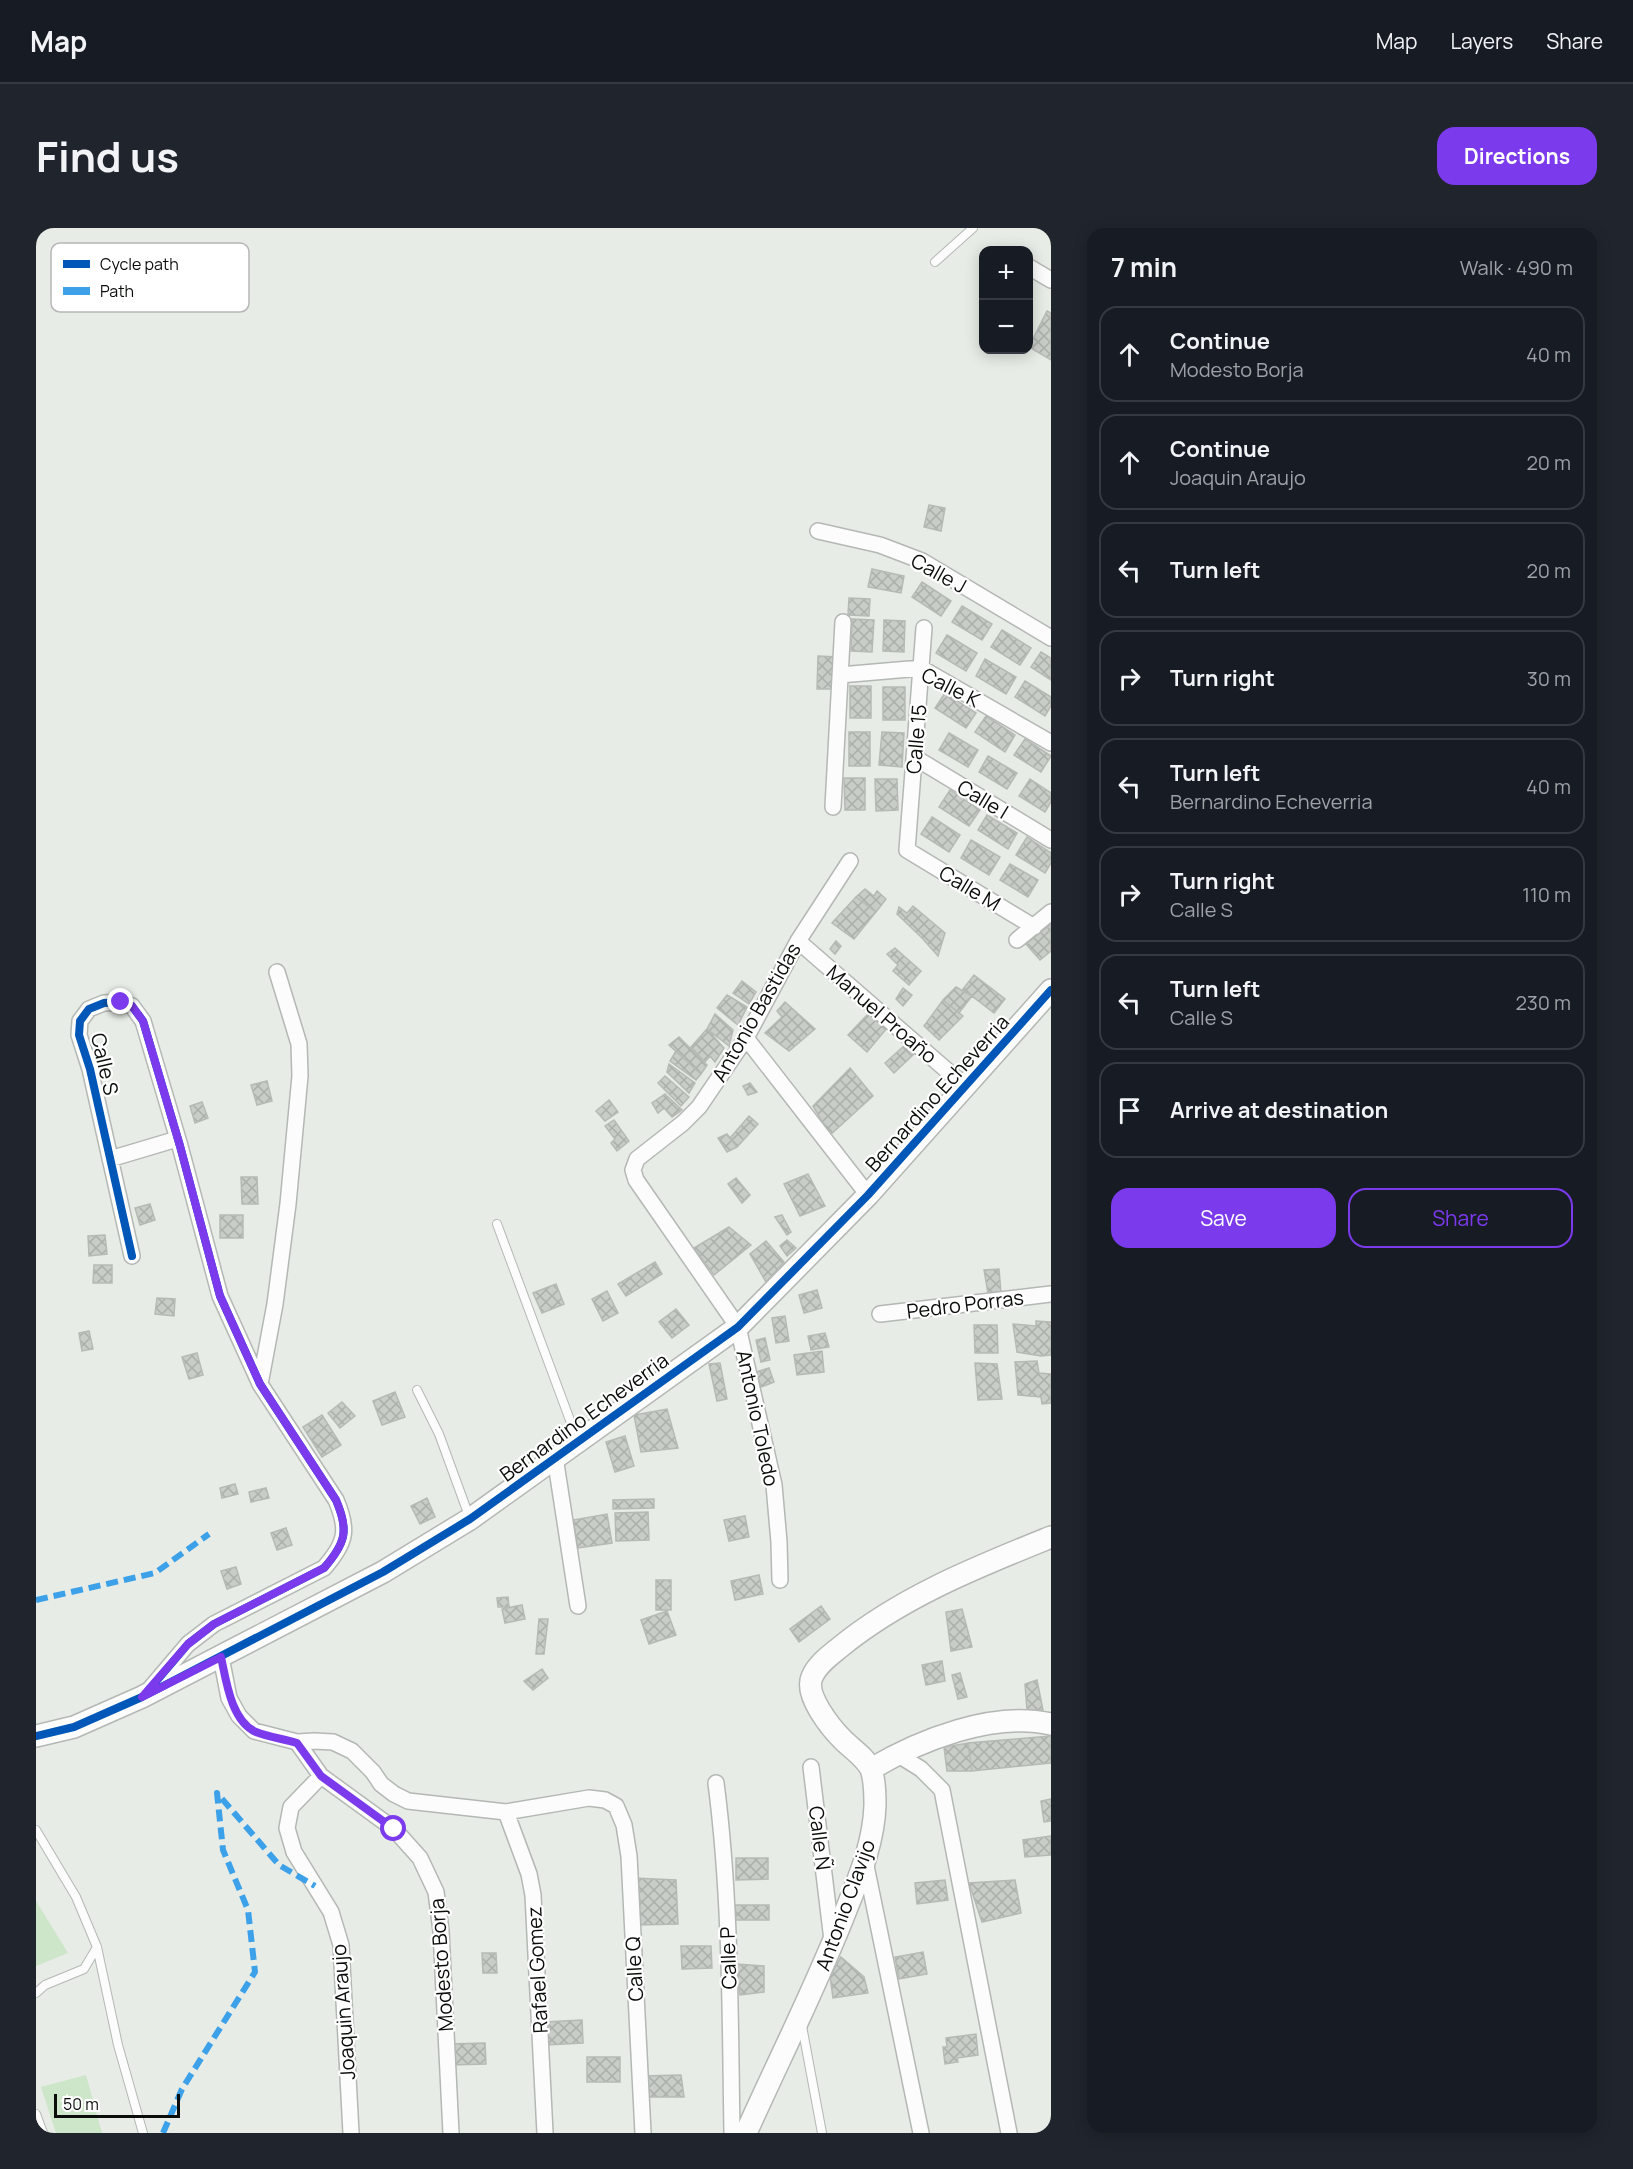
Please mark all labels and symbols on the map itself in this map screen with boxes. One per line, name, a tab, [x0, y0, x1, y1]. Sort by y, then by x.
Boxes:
legend	[51, 243, 249, 312]
text: Cycle path	[100, 253, 179, 275]
text: Path	[100, 280, 134, 302]
street label: Calle J	[906, 547, 972, 599]
street label: Calle K	[917, 661, 985, 713]
street label: Calle 15	[900, 703, 932, 775]
street label: Calle I	[952, 773, 1014, 825]
street label: Calle M	[934, 859, 1006, 917]
street label: Antonio Bastidas	[705, 938, 807, 1086]
street label: Manuel Proaño	[821, 959, 943, 1069]
route end	[107, 988, 133, 1014]
street label: Bernardino Echeverria	[859, 1009, 1015, 1177]
street label: Calle S	[85, 1030, 125, 1098]
street label: Pedro Porras	[905, 1283, 1025, 1325]
street label: Bernardino Echeverria	[494, 1347, 674, 1487]
street label: Antonio Toledo	[730, 1347, 786, 1489]
street label: Calle Ñ	[803, 1805, 837, 1871]
route start	[380, 1815, 406, 1841]
street label: Antonio Clavijo	[809, 1836, 881, 1974]
street label: Modesto Borja	[423, 1897, 459, 2033]
street label: Rafael Gomez	[520, 1906, 554, 2034]
street label: Calle P	[713, 1926, 743, 1990]
street label: Calle Q	[619, 1936, 649, 2002]
street label: Joaquin Araujo	[325, 1943, 361, 2081]
scale bar	[54, 2091, 180, 2118]

